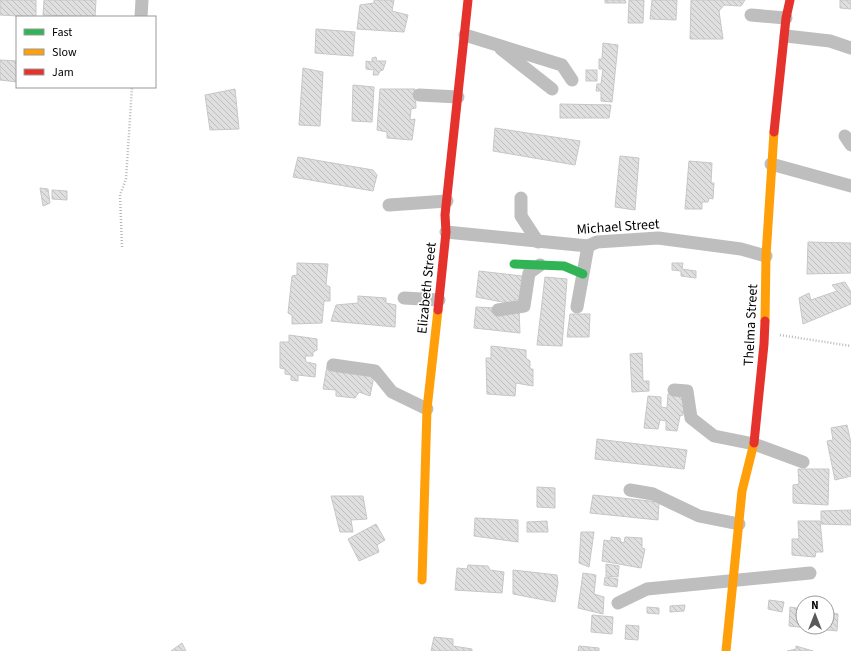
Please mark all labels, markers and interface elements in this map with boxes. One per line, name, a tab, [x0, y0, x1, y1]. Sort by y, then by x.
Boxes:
legend	[16, 16, 156, 88]
text: Fast	[52, 24, 72, 41]
text: Slow	[52, 44, 77, 61]
text: Jam	[52, 64, 74, 81]
street label: Michael Street	[576, 214, 660, 240]
street label: Elizabeth Street	[412, 241, 442, 335]
street label: Thelma Street	[739, 283, 763, 367]
north arrow	[795, 595, 835, 635]
text: N	[811, 598, 819, 613]

